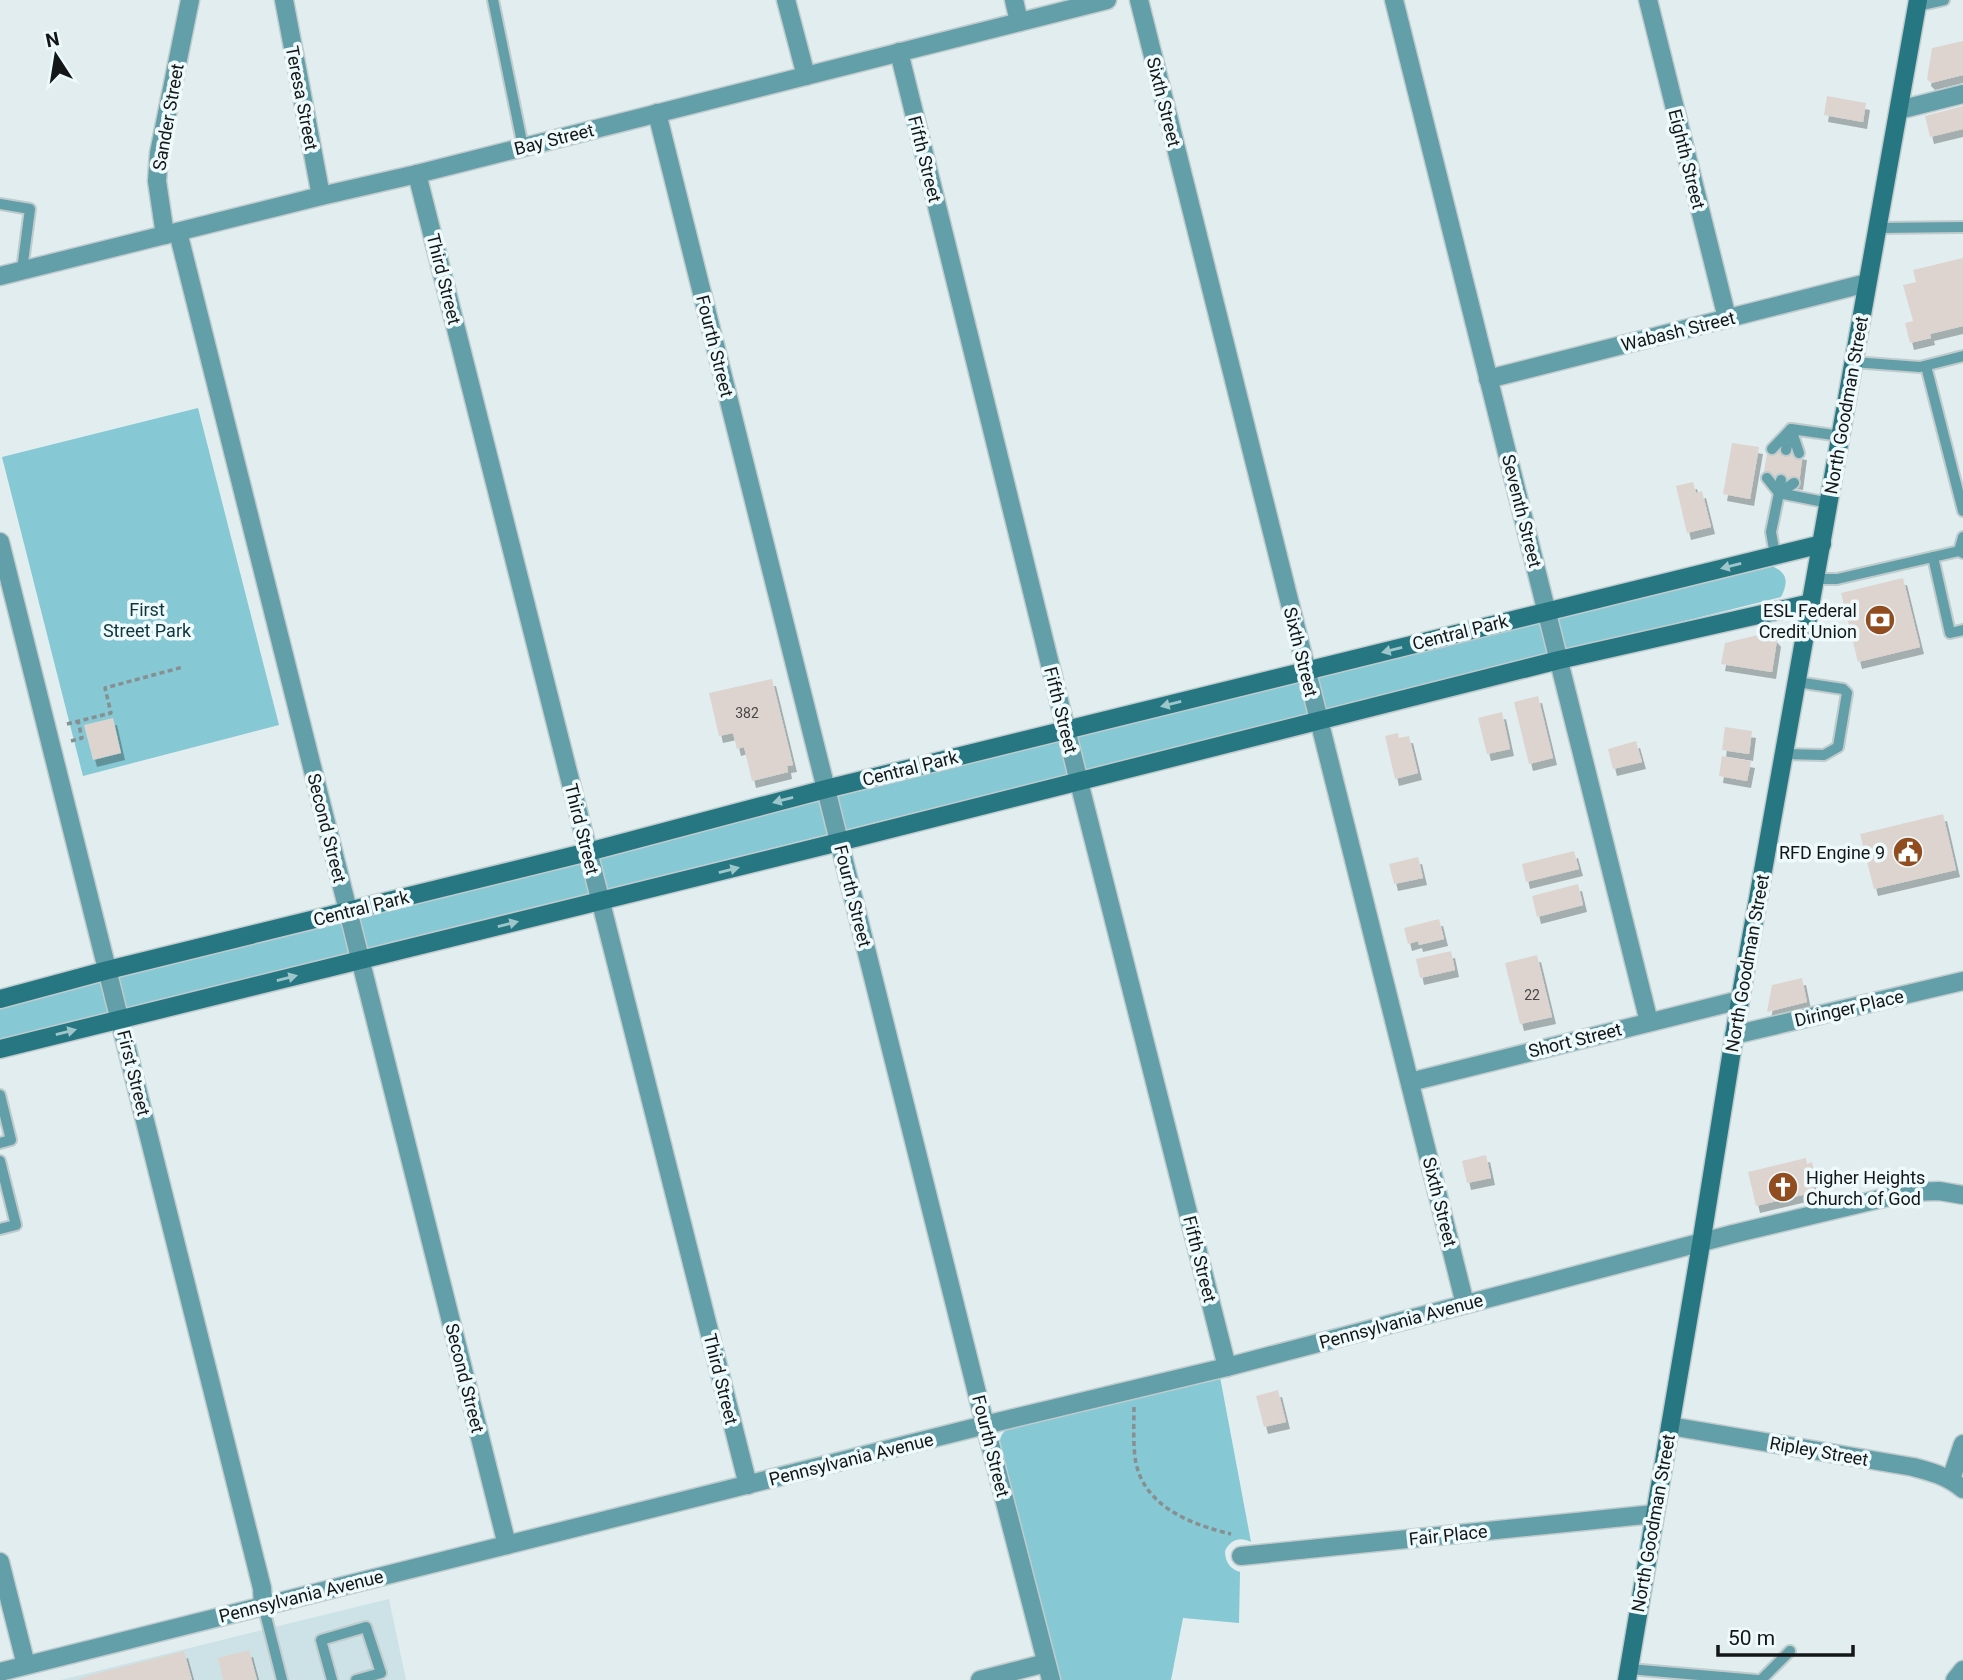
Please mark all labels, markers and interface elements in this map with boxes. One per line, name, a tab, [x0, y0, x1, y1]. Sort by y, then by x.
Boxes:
north arrow	[21, 21, 91, 91]
text: N	[44, 27, 62, 53]
street label: Teresa Street	[282, 44, 322, 152]
street label: Sixth Street	[1143, 55, 1185, 149]
street label: Sander Street	[148, 62, 188, 172]
street label: Eighth Street	[1664, 107, 1710, 211]
street label: Fifth Street	[904, 114, 946, 205]
street label: Bay Street	[512, 119, 596, 159]
street label: Third Street	[423, 231, 465, 327]
street label: Fourth Street	[692, 293, 738, 399]
street label: Wabash Street	[1619, 307, 1737, 355]
street label: North Goodman Street	[1820, 314, 1872, 496]
street label: Seventh Street	[1498, 452, 1546, 570]
one-way arrow	[1720, 561, 1742, 572]
park label: First Street Park	[103, 599, 192, 641]
place label: ESL Federal Credit Union	[1759, 600, 1857, 642]
bank icon: ESL Federal Credit Union	[1863, 603, 1897, 637]
street label: Sixth Street	[1280, 605, 1322, 699]
street label: Central Park	[1410, 610, 1511, 654]
one-way arrow	[1381, 645, 1403, 656]
street label: Fifth Street	[1040, 665, 1082, 756]
one-way arrow	[1160, 699, 1182, 710]
house number: 382	[735, 705, 759, 721]
street label: Central Park	[860, 746, 961, 790]
street label: Second Street	[303, 771, 351, 885]
street label: Third Street	[561, 781, 603, 877]
one-way arrow	[772, 795, 794, 806]
public building icon: RFD Engine 9	[1891, 835, 1925, 869]
place label: RFD Engine 9	[1779, 842, 1885, 863]
street label: Fourth Street	[830, 843, 876, 949]
one-way arrow	[718, 864, 740, 875]
street label: North Goodman Street	[1721, 872, 1773, 1054]
street label: Central Park	[311, 886, 412, 930]
one-way arrow	[497, 918, 519, 929]
one-way arrow	[276, 972, 298, 983]
street label: Diringer Place	[1792, 985, 1906, 1031]
house number: 22	[1524, 987, 1540, 1003]
street label: Short Street	[1526, 1018, 1624, 1062]
one-way arrow	[55, 1027, 77, 1038]
street label: First Street	[113, 1028, 155, 1118]
street label: Sixth Street	[1419, 1155, 1461, 1249]
place label: Higher Heights Church of God	[1806, 1167, 1925, 1209]
church icon: Higher Heights Church of God	[1766, 1170, 1800, 1204]
street label: Fifth Street	[1179, 1214, 1221, 1305]
street label: Pennsylvania Avenue	[1317, 1289, 1485, 1353]
street label: Second Street	[441, 1321, 489, 1435]
street label: Third Street	[700, 1331, 742, 1427]
street label: Fourth Street	[968, 1393, 1014, 1499]
street label: Pennsylvania Avenue	[767, 1428, 935, 1490]
street label: North Goodman Street	[1627, 1432, 1679, 1614]
street label: Ripley Street	[1768, 1432, 1870, 1470]
street label: Fair Place	[1408, 1520, 1488, 1550]
street label: Pennsylvania Avenue	[217, 1565, 385, 1627]
scale bar	[1718, 1614, 1853, 1658]
text: 50 m	[1728, 1626, 1775, 1650]

